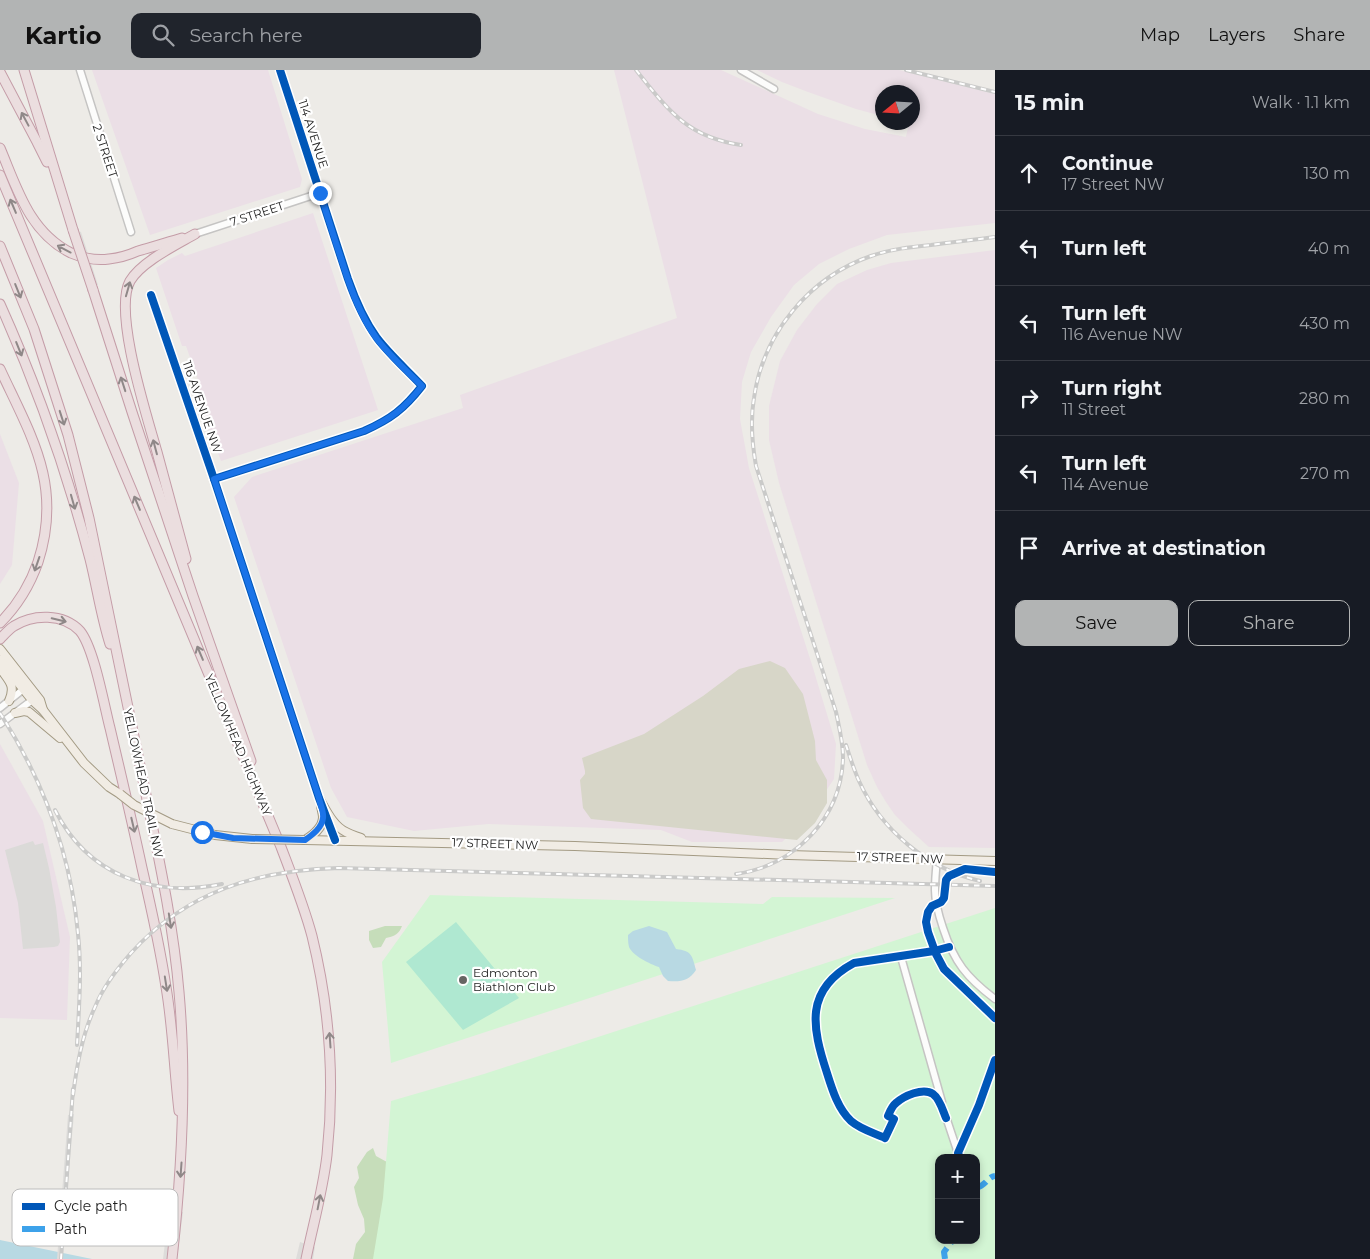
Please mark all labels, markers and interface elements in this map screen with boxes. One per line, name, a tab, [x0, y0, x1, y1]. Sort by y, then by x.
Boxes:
search box	[131, 13, 481, 58]
text: Kartio	[25, 21, 101, 50]
icon: search	[149, 21, 177, 49]
text: Search here	[189, 24, 302, 47]
text: Map	[1140, 24, 1180, 46]
text: Layers	[1208, 24, 1265, 46]
text: Share	[1293, 24, 1345, 46]
north arrow	[875, 85, 920, 130]
text: 15 min	[1015, 90, 1085, 115]
text: Walk · 1.1 km	[1252, 93, 1350, 112]
street label: 114 AVENUE	[295, 98, 332, 170]
one-way arrow	[20, 112, 29, 127]
street label: 2 STREET	[90, 122, 121, 180]
text: Continue	[1062, 152, 1153, 175]
icon: ahead	[1015, 159, 1043, 187]
text: 130 m	[1303, 164, 1350, 183]
text: 17 Street NW	[1062, 175, 1165, 194]
route end	[309, 182, 332, 205]
street label: 7 STREET	[228, 198, 286, 229]
one-way arrow	[8, 199, 17, 214]
icon: left	[1015, 234, 1043, 262]
text: Turn left	[1062, 237, 1147, 260]
text: 40 m	[1308, 239, 1350, 258]
one-way arrow	[57, 244, 72, 253]
one-way arrow	[124, 281, 134, 297]
one-way arrow	[14, 283, 24, 298]
text: Turn left	[1062, 302, 1147, 325]
icon: left	[1015, 309, 1043, 337]
text: 430 m	[1299, 314, 1350, 333]
text: 116 Avenue NW	[1062, 325, 1183, 344]
one-way arrow	[15, 341, 24, 356]
street label: 116 AVENUE NW	[180, 359, 225, 455]
one-way arrow	[117, 376, 127, 392]
text: Turn right	[1062, 377, 1162, 400]
icon: right	[1015, 384, 1043, 412]
text: 280 m	[1299, 389, 1350, 408]
text: 11 Street	[1062, 400, 1126, 419]
one-way arrow	[58, 409, 68, 425]
one-way arrow	[150, 440, 160, 456]
text: Turn left	[1062, 452, 1147, 475]
icon: left	[1015, 459, 1043, 487]
text: 270 m	[1300, 464, 1350, 483]
text: 114 Avenue	[1062, 475, 1149, 494]
one-way arrow	[69, 494, 79, 510]
one-way arrow	[132, 496, 141, 511]
icon: arrive	[1015, 534, 1043, 562]
text: Arrive at destination	[1062, 537, 1266, 560]
one-way arrow	[31, 556, 41, 572]
button: Save	[1015, 600, 1178, 646]
button: Share	[1188, 600, 1350, 646]
one-way arrow	[50, 615, 66, 625]
one-way arrow	[195, 646, 204, 662]
street label: YELLOWHEAD HIGHWAY	[202, 672, 275, 818]
street label: YELLOWHEAD TRAIL NW	[120, 707, 167, 859]
one-way arrow	[129, 816, 138, 832]
route start	[191, 821, 214, 844]
street label: 17 STREET NW	[452, 834, 538, 853]
street label: 17 STREET NW	[857, 848, 943, 867]
one-way arrow	[165, 913, 175, 929]
place label: Edmonton Biathlon Club	[473, 965, 555, 994]
marker: Edmonton Biathlon Club	[457, 974, 469, 986]
one-way arrow	[161, 976, 171, 992]
one-way arrow	[325, 1033, 334, 1049]
map controls	[935, 1154, 980, 1244]
button: +	[935, 1154, 980, 1199]
one-way arrow	[176, 1162, 185, 1178]
legend	[12, 1189, 178, 1246]
one-way arrow	[314, 1194, 324, 1210]
text: Cycle path	[54, 1197, 128, 1215]
button: −	[935, 1199, 980, 1244]
text: Path	[54, 1220, 87, 1238]

